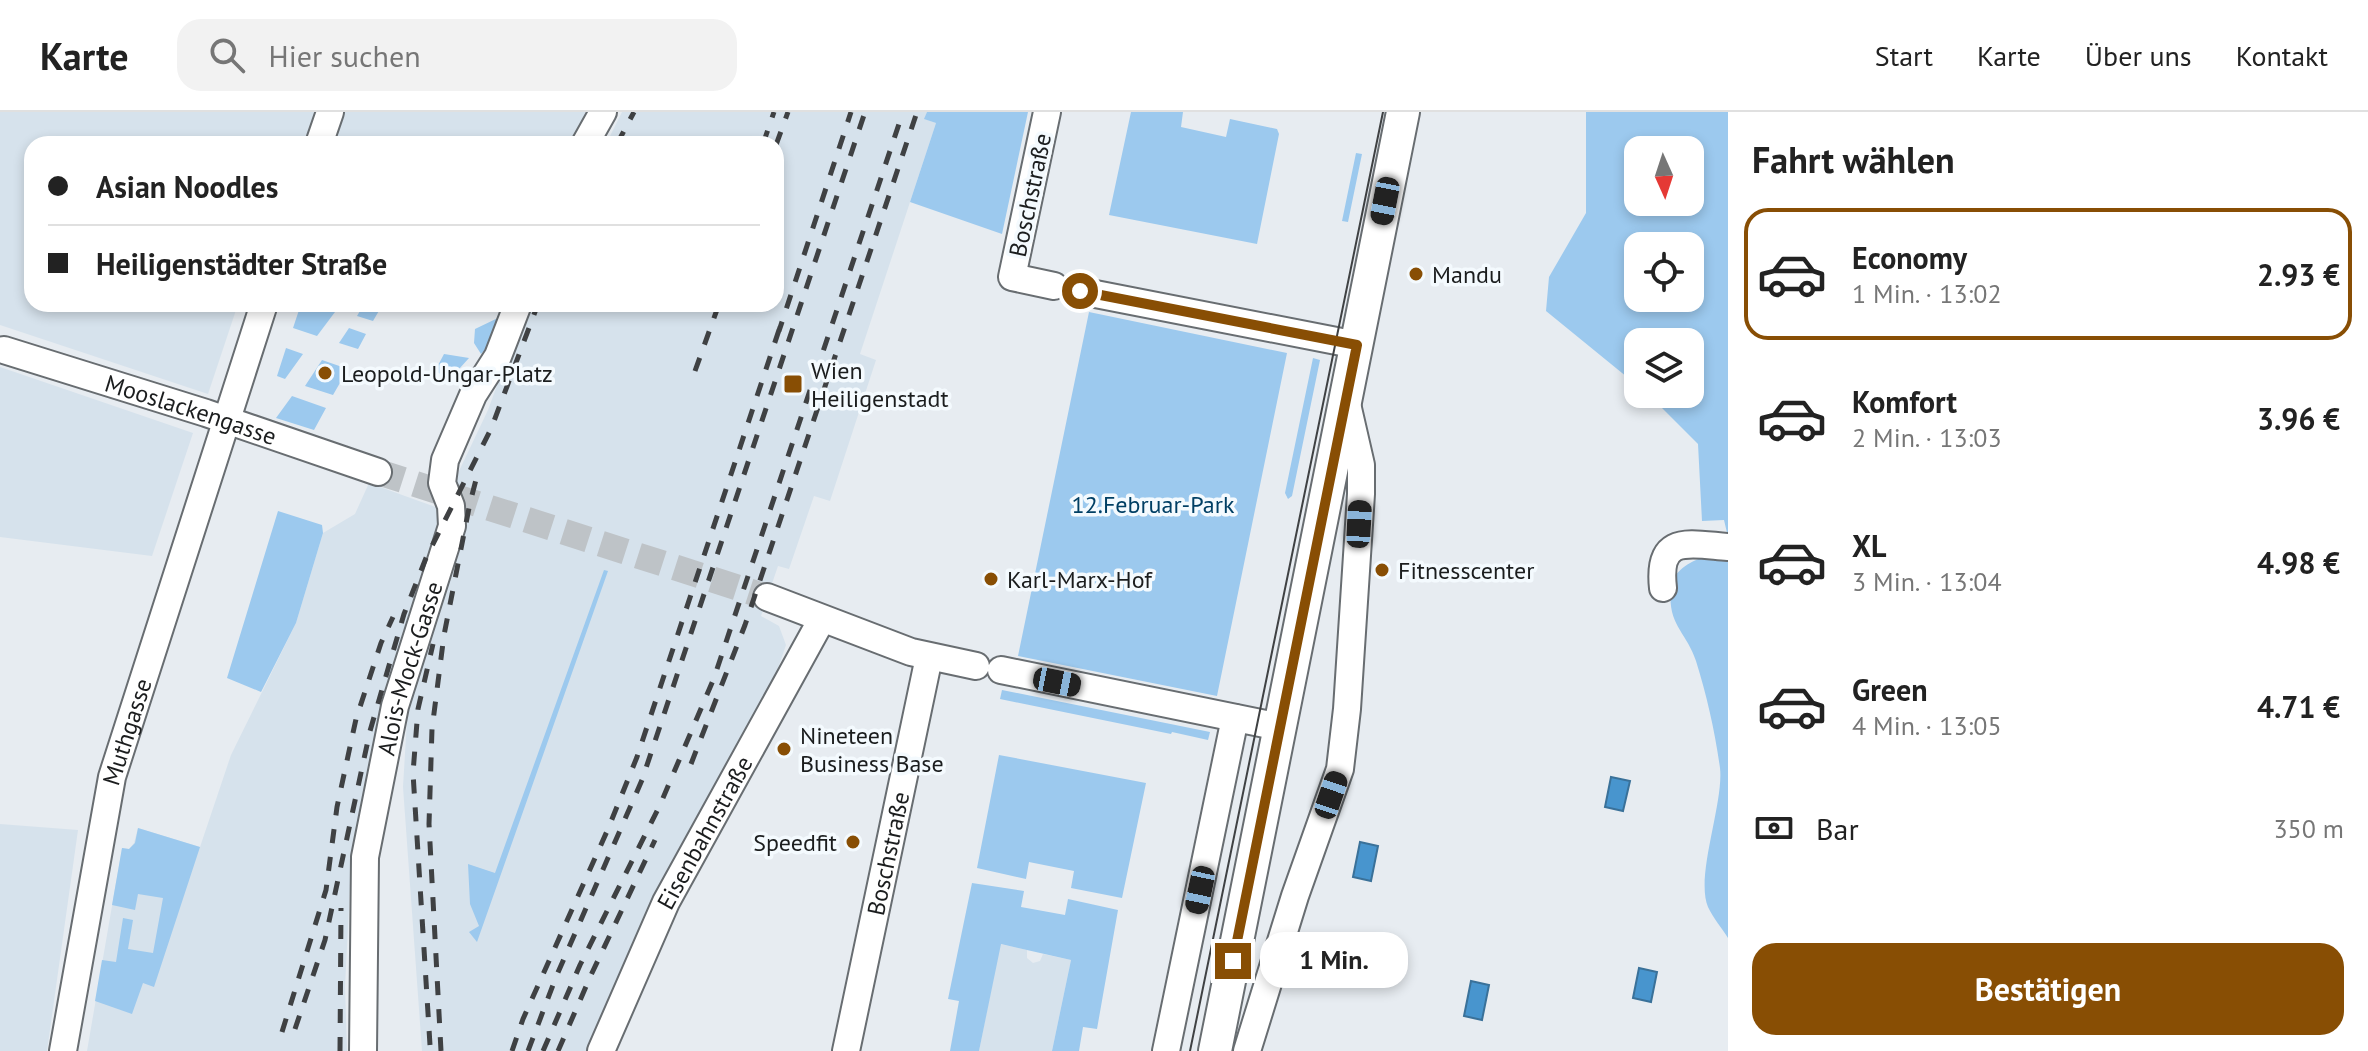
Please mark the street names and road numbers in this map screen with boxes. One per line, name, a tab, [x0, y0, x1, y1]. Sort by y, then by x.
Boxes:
street label: Boschstraße	[1002, 130, 1058, 260]
street label: Mooslackengasse	[101, 367, 281, 452]
street label: Alois-Mock-Gasse	[370, 577, 449, 758]
street label: Muthgasse	[95, 674, 158, 789]
street label: Eisenbahnstraße	[650, 750, 759, 915]
street label: Boschstraße	[860, 789, 916, 918]

